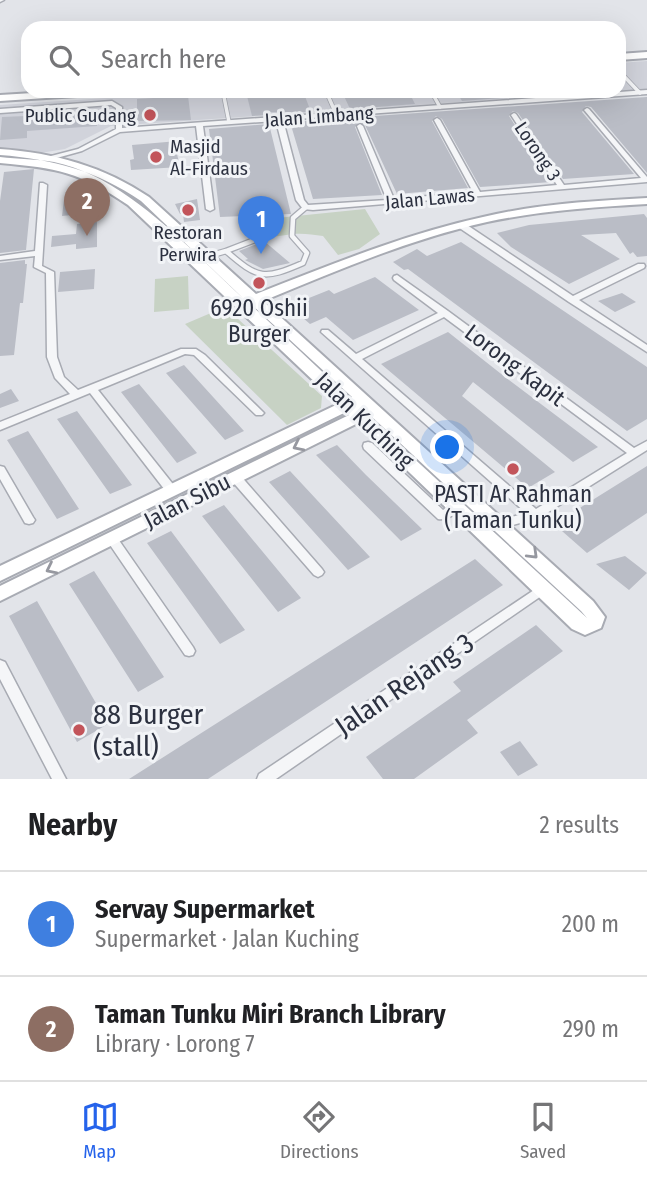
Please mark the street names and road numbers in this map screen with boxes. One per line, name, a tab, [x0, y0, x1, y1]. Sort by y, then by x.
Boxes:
street label: Jalan Limbang	[264, 101, 374, 132]
street label: Lorong 3	[510, 117, 566, 185]
street label: Jalan Lawas	[384, 183, 476, 214]
street label: Lorong Kapit	[459, 318, 571, 412]
street label: Jalan Kuching	[310, 366, 420, 474]
street label: Jalan Sibu	[139, 467, 235, 535]
street label: Jalan Rejang 3	[329, 626, 480, 743]

